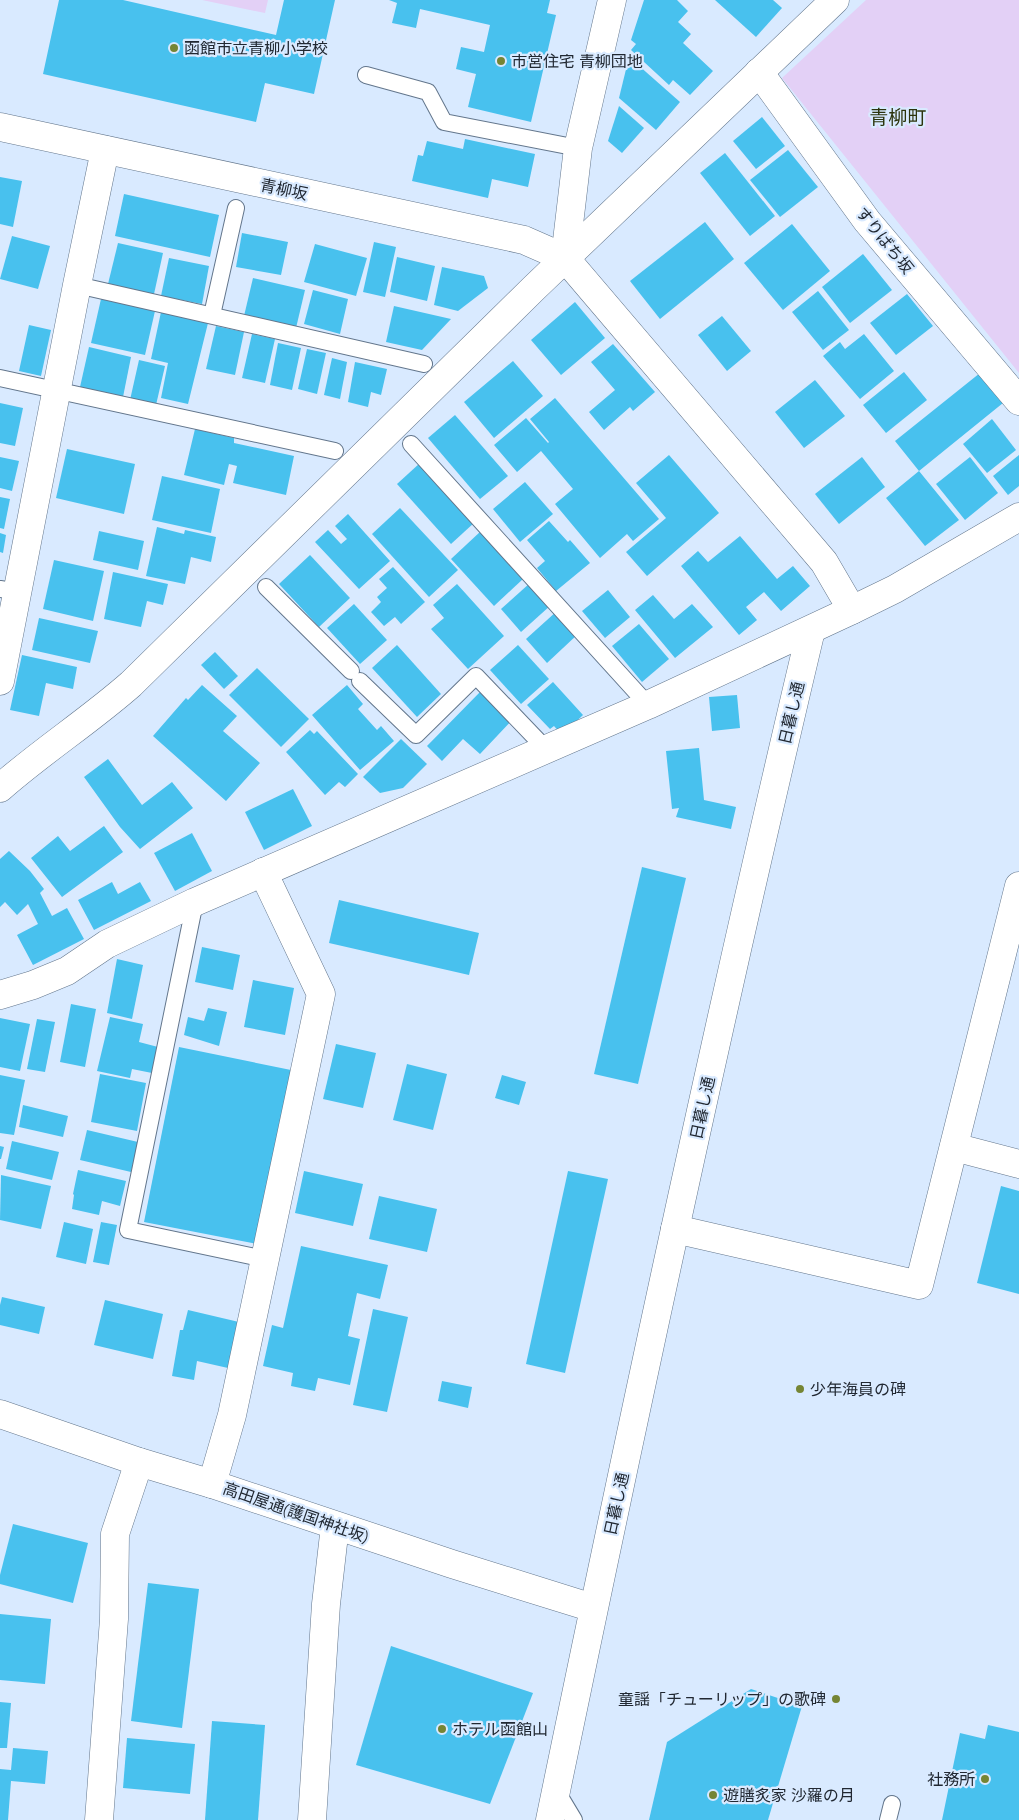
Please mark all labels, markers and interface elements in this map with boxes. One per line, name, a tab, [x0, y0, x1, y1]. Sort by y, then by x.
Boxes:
place label: 函館市立青柳小学校	[184, 39, 328, 58]
marker: 函館市立青柳小学校	[168, 42, 180, 54]
place label: 市営住宅 青柳団地	[511, 52, 643, 71]
marker: 市営住宅 青柳団地	[495, 55, 507, 67]
district label: 青柳町	[869, 106, 927, 129]
street label: 青柳坂	[258, 175, 309, 204]
street label: すりばち坂	[852, 203, 917, 277]
street label: 日暮し通	[775, 680, 808, 746]
street label: 日暮し通	[687, 1075, 718, 1141]
place label: 少年海員の碑	[810, 1380, 906, 1399]
marker: 少年海員の碑	[794, 1383, 806, 1395]
street label: 日暮し通	[601, 1471, 632, 1537]
street label: 高田屋通(護国神社坂)	[221, 1479, 371, 1546]
place label: 童謡「チューリップ」の歌碑	[618, 1690, 826, 1709]
marker: 童謡「チューリップ」の歌碑	[830, 1693, 842, 1705]
place label: ホテル函館山	[452, 1720, 548, 1739]
marker: ホテル函館山	[436, 1723, 448, 1735]
place label: 社務所	[927, 1770, 975, 1789]
marker: 社務所	[979, 1773, 991, 1785]
place label: 遊膳炙家 沙羅の月	[723, 1786, 855, 1805]
marker: 遊膳炙家 沙羅の月	[707, 1789, 719, 1801]

